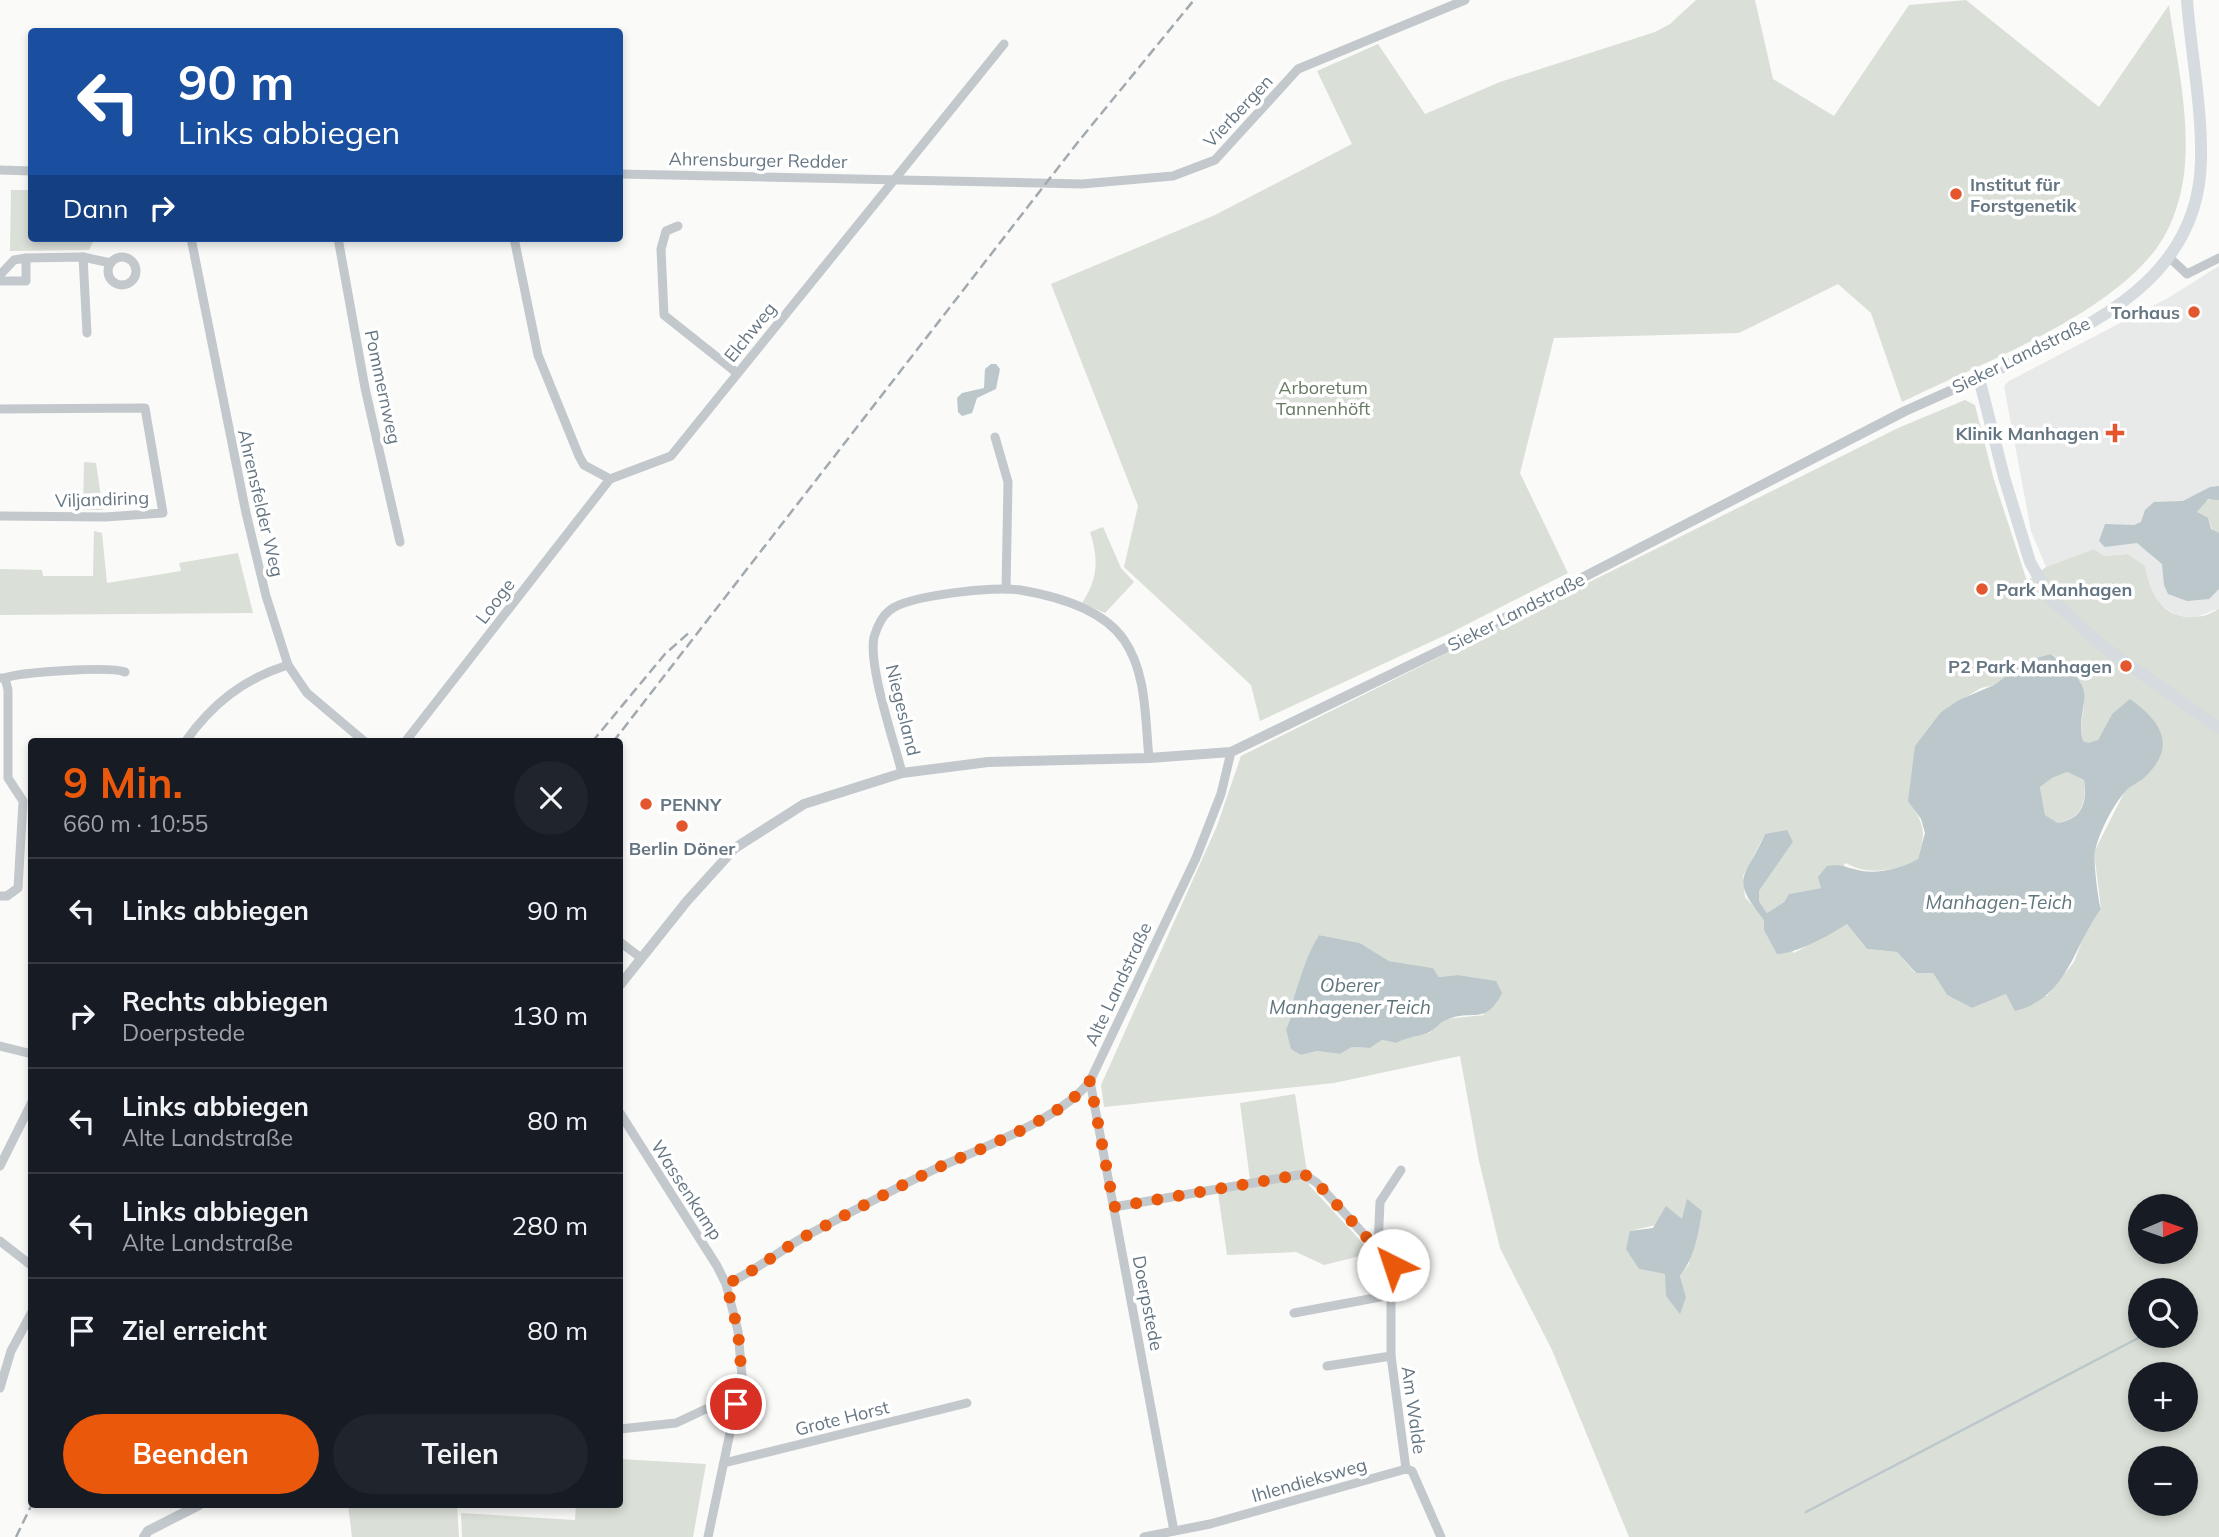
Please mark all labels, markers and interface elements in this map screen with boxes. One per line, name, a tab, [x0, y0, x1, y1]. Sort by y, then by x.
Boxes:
text: 90 m	[178, 51, 294, 112]
icon: left	[63, 56, 154, 147]
street label: Vierbergen	[1198, 70, 1278, 152]
text: Links abbiegen	[178, 112, 400, 152]
street label: Ahrensburger Redder	[668, 147, 848, 173]
place label: Institut für Forstgenetik	[1970, 173, 2078, 217]
marker: Institut für Forstgenetik	[1948, 186, 1964, 202]
icon: right	[143, 189, 181, 227]
text: Dann	[63, 192, 129, 225]
street label: Elchweg	[719, 297, 781, 367]
place label: Torhaus	[2111, 301, 2180, 324]
marker: Torhaus	[2186, 304, 2202, 320]
street label: Sieker Landstraße	[1948, 312, 2094, 398]
street label: Pommernweg	[360, 328, 406, 446]
park label: Arboretum Tannenhöft	[1276, 376, 1370, 420]
place label: Klinik Manhagen	[1956, 422, 2099, 445]
marker: Klinik Manhagen	[2105, 423, 2125, 443]
street label: Ahrensfelder Weg	[233, 427, 289, 579]
street label: Viljandiring	[55, 486, 149, 512]
street label: Sieker Landstraße	[1444, 567, 1588, 657]
street label: Looge	[470, 574, 520, 628]
place label: Park Manhagen	[1996, 578, 2132, 601]
marker: Park Manhagen	[1974, 581, 1990, 597]
place label: P2 Park Manhagen	[1948, 655, 2112, 678]
marker: P2 Park Manhagen	[2118, 658, 2134, 674]
street label: Niegesland	[881, 662, 925, 758]
text: 9 Min.	[63, 756, 183, 809]
button: close	[514, 761, 588, 835]
place label: PENNY	[660, 793, 722, 816]
marker: PENNY	[638, 796, 654, 812]
text: 660 m · 10:55	[63, 809, 208, 838]
marker: Berlin Döner	[674, 818, 690, 834]
place label: Berlin Döner	[629, 837, 736, 860]
water label: Manhagen-Teich	[1926, 890, 2072, 914]
icon: left	[63, 892, 101, 930]
text: Links abbiegen	[122, 894, 309, 927]
text: 90 m	[527, 894, 588, 927]
street label: Alte Landstraße	[1079, 919, 1157, 1049]
water label: Oberer Manhagener Teich	[1269, 973, 1431, 1019]
text: Rechts abbiegen	[122, 985, 328, 1018]
icon: right	[63, 997, 101, 1035]
text: 130 m	[512, 999, 588, 1032]
text: Doerpstede	[122, 1018, 245, 1047]
text: Links abbiegen	[122, 1090, 309, 1123]
icon: left	[63, 1102, 101, 1140]
text: 80 m	[527, 1104, 588, 1137]
text: Alte Landstraße	[122, 1123, 293, 1152]
street label: Wassenkamp	[646, 1136, 728, 1244]
north arrow	[2128, 1194, 2198, 1264]
map controls	[2128, 1194, 2198, 1516]
text: Links abbiegen	[122, 1195, 309, 1228]
icon: left	[63, 1207, 101, 1245]
text: 280 m	[512, 1209, 588, 1242]
text: Alte Landstraße	[122, 1228, 293, 1257]
position arrow	[1356, 1228, 1430, 1302]
street label: Doerpstede	[1128, 1254, 1168, 1352]
button: search	[2128, 1278, 2198, 1348]
icon: arrive	[63, 1312, 101, 1350]
text: Ziel erreicht	[122, 1314, 267, 1347]
text: 80 m	[527, 1314, 588, 1347]
button: +	[2128, 1362, 2198, 1432]
street label: Am Walde	[1396, 1365, 1432, 1455]
pin	[706, 1374, 766, 1434]
icon: arrive	[717, 1385, 755, 1423]
street label: Grote Horst	[793, 1395, 891, 1441]
button: Beenden	[63, 1414, 319, 1494]
button: Teilen	[333, 1414, 588, 1494]
button: −	[2128, 1446, 2198, 1516]
street label: Ihlendieksweg	[1249, 1453, 1369, 1507]

